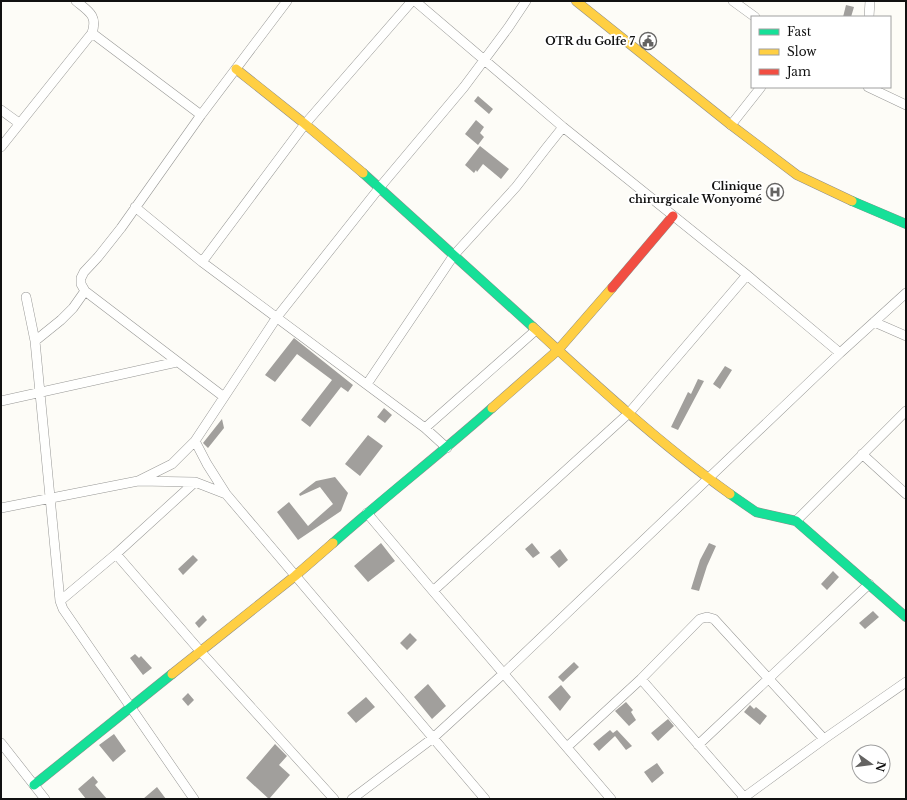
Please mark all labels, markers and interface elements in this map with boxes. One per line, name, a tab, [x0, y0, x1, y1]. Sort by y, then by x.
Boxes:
legend	[751, 16, 891, 88]
text: Fast	[787, 24, 812, 39]
public building icon: OTR du Golfe 7	[638, 31, 658, 51]
place label: OTR du Golfe 7	[545, 34, 635, 48]
text: Slow	[787, 44, 817, 59]
text: Jam	[785, 64, 811, 79]
place label: Clinique chirurgicale Wonyomé	[629, 179, 763, 206]
hospital icon: Clinique chirurgicale Wonyomé	[765, 182, 785, 202]
north arrow	[851, 744, 891, 784]
text: N	[873, 760, 889, 774]

